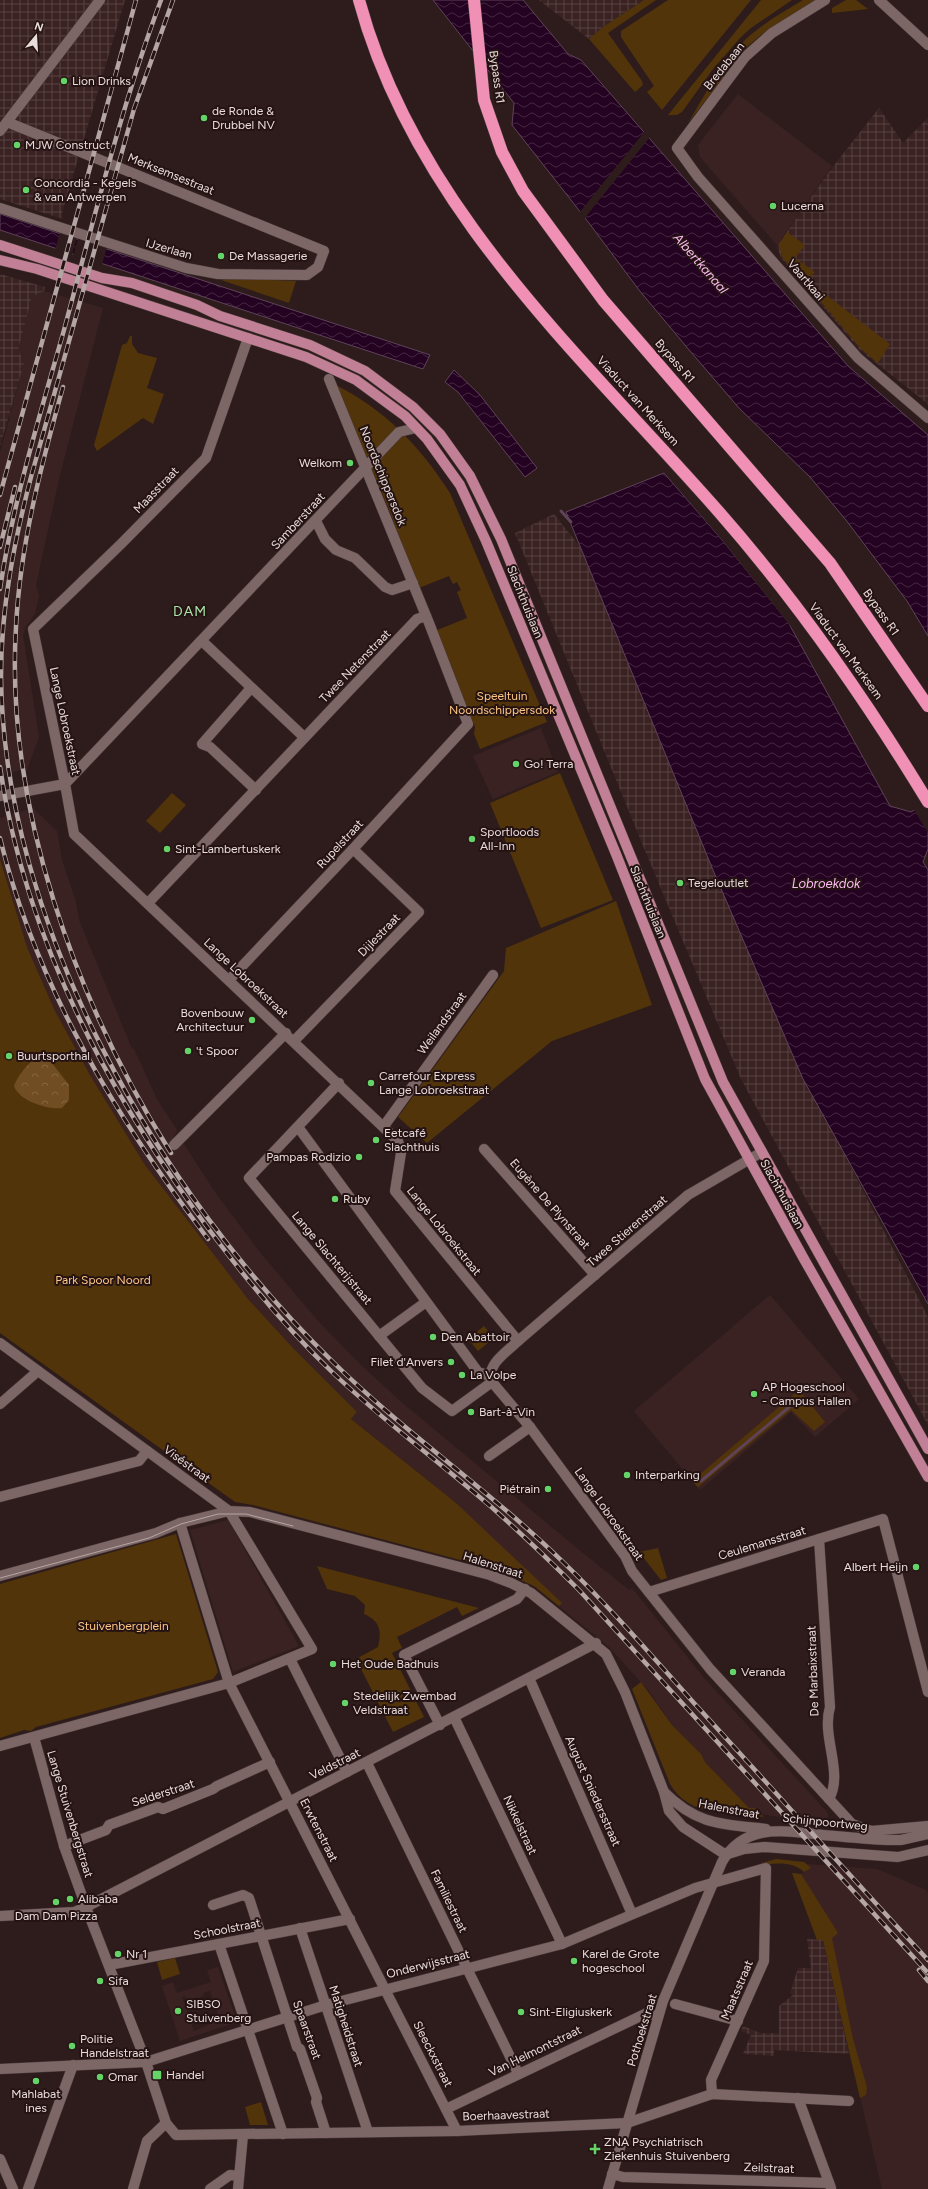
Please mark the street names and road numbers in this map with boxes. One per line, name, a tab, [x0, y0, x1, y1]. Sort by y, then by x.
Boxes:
street label: Bredabaan	[701, 39, 748, 93]
street label: Bypass R1	[486, 50, 508, 104]
street label: Merksemsestraat	[126, 150, 217, 198]
street label: IJzerlaan	[144, 236, 194, 262]
street label: Vaartkaai	[785, 257, 827, 303]
street label: Bypass R1	[652, 336, 698, 386]
street label: Viaduct van Merksem	[594, 353, 682, 449]
street label: Noordschippersdok	[357, 424, 409, 528]
street label: Maasstraat	[130, 464, 182, 516]
street label: Samberstraat	[268, 489, 328, 552]
street label: Slachthuislaan	[504, 564, 546, 641]
street label: Bypass R1	[860, 586, 902, 638]
street label: Viaduct van Merksem	[806, 600, 886, 702]
street label: Twee Netenstraat	[316, 626, 394, 706]
street label: Lange Lobroekstraat	[47, 666, 83, 777]
street label: Rupelstraat	[314, 816, 366, 871]
street label: Slachthuislaan	[627, 864, 669, 941]
street label: Dijlestraat	[355, 910, 403, 959]
street label: Lange Lobroekstraat	[201, 935, 291, 1021]
street label: Weilandstraat	[415, 989, 470, 1057]
street label: Eugène De Plynstraat	[507, 1156, 593, 1252]
street label: Slachthuislaan	[757, 1157, 807, 1231]
street label: Lange Lobroekstraat	[404, 1184, 484, 1279]
street label: Twee Stierenstraat	[584, 1192, 670, 1270]
street label: Lange Slachterijstraat	[289, 1209, 375, 1308]
street label: Viséstraat	[161, 1442, 213, 1486]
street label: Lange Lobroekstraat	[572, 1465, 647, 1564]
street label: Ceulemansstraat	[717, 1523, 808, 1563]
street label: Halenstraat	[461, 1549, 525, 1581]
street label: De Marbaixstraat	[804, 1625, 822, 1717]
street label: August Sniedersstraat	[562, 1734, 624, 1849]
street label: Veldstraat	[307, 1745, 363, 1783]
street label: Lange Stuivenbergstraat	[44, 1749, 96, 1880]
street label: Selderstraat	[130, 1776, 197, 1810]
street label: Nikkelstraat	[500, 1793, 540, 1857]
street label: Erwtenstraat	[297, 1796, 341, 1864]
street label: Halenstraat	[697, 1796, 761, 1822]
street label: Schijnpoortweg	[782, 1811, 868, 1833]
street label: Familiestraat	[428, 1867, 471, 1935]
street label: Schoolstraat	[192, 1916, 262, 1942]
street label: Onderwijsstraat	[385, 1947, 472, 1981]
street label: Maatsstraat	[718, 1958, 756, 2022]
street label: Matigheidstraat	[326, 1984, 366, 2069]
street label: Pothoekstraat	[624, 1992, 660, 2068]
street label: Spaarstraat	[290, 1999, 324, 2062]
street label: Sleeckxstraat	[410, 2019, 456, 2090]
street label: Van Helmontstraat	[486, 2022, 584, 2079]
street label: Boerhaavestraat	[462, 2106, 550, 2124]
street label: Zeilstraat	[743, 2160, 795, 2176]

